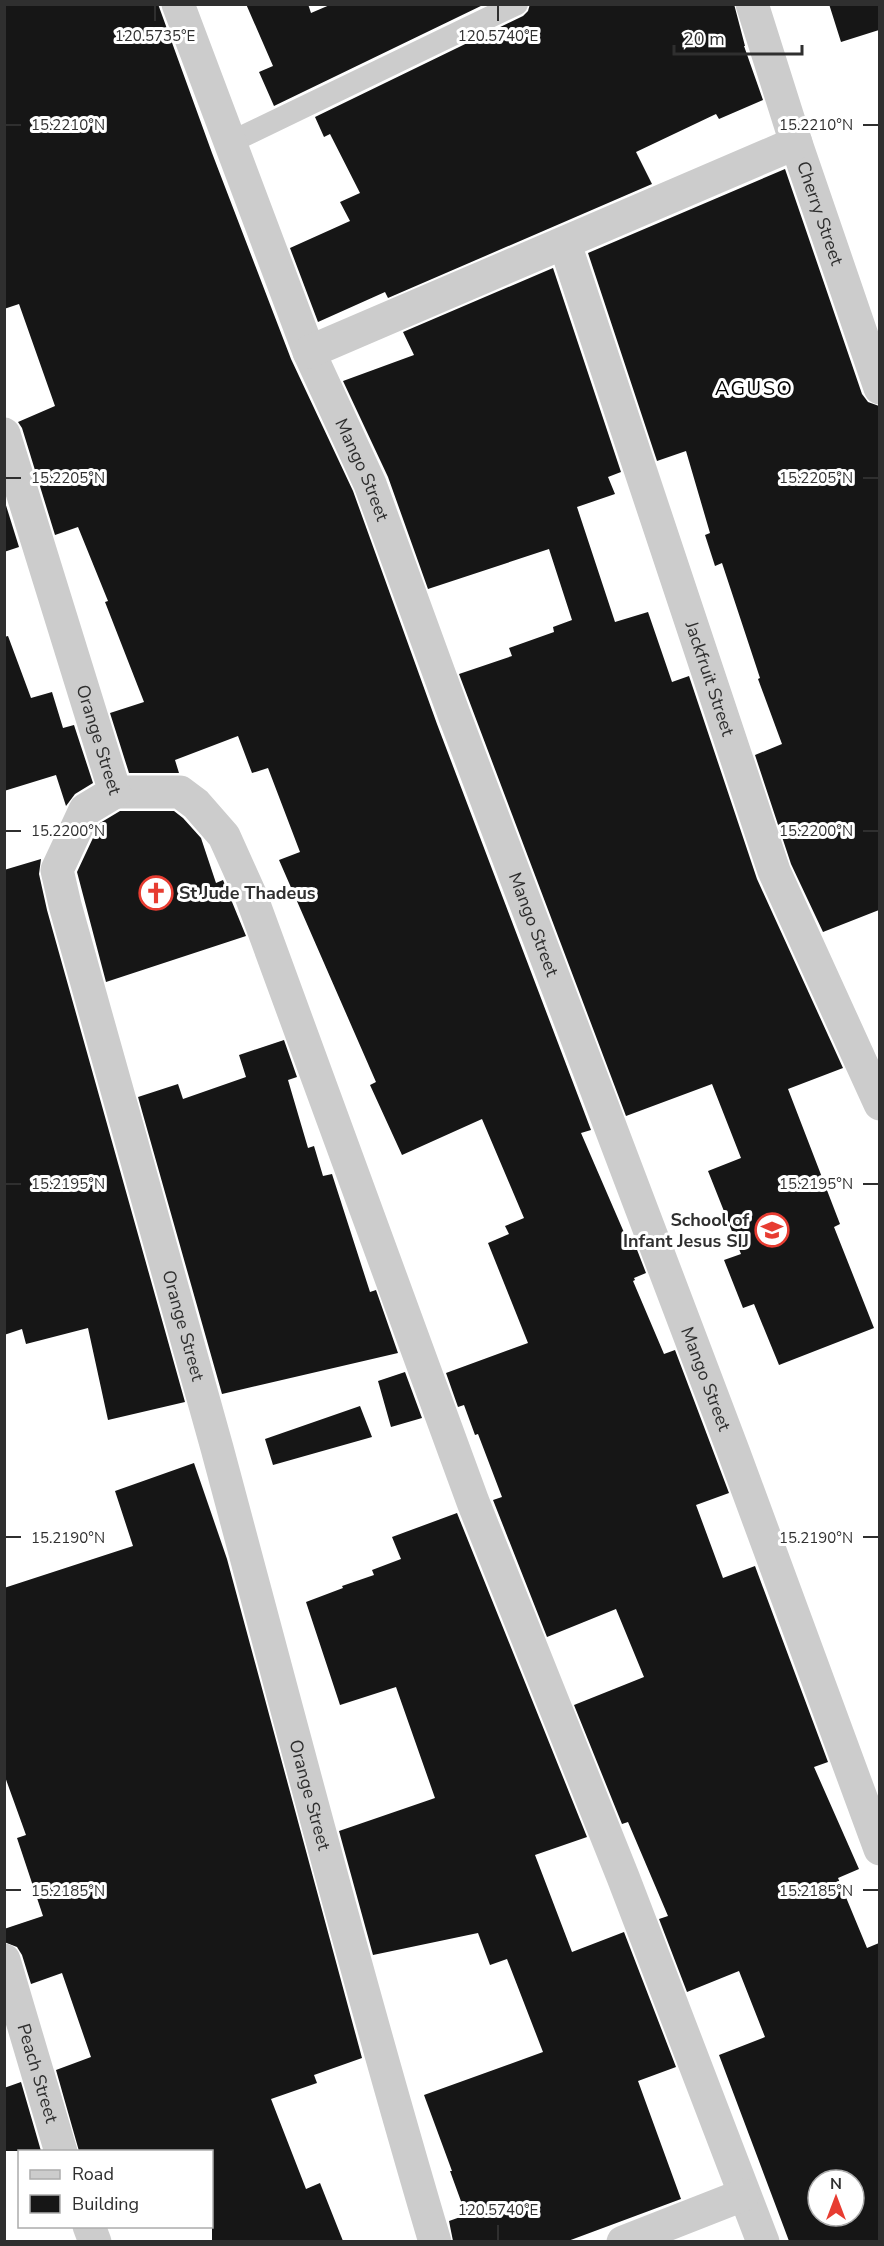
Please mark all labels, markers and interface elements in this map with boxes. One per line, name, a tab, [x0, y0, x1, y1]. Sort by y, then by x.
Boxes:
scale bar	[674, 18, 802, 56]
text: 120.5735°E	[115, 26, 195, 46]
text: 120.5740°E	[458, 26, 538, 46]
text: 20 m	[683, 27, 725, 51]
text: 15.2210°N	[31, 115, 105, 135]
text: 15.2210°N	[779, 115, 853, 135]
street label: Cherry Street	[791, 158, 849, 269]
district label: AGUSO	[715, 375, 793, 402]
street label: Mango Street	[329, 414, 395, 525]
text: 15.2205°N	[31, 468, 105, 488]
text: 15.2205°N	[779, 468, 853, 488]
street label: Jackfruit Street	[679, 617, 740, 740]
street label: Orange Street	[70, 682, 127, 798]
text: 15.2200°N	[31, 821, 105, 841]
text: 15.2200°N	[779, 821, 853, 841]
street label: Mango Street	[503, 869, 564, 980]
church icon: St Jude Thadeus	[138, 875, 174, 911]
place label: St Jude Thadeus	[179, 881, 316, 905]
text: 15.2195°N	[31, 1174, 105, 1194]
text: 15.2195°N	[779, 1174, 853, 1194]
place label: School of Infant Jesus SIJ	[623, 1208, 749, 1253]
school or university icon: School of Infant Jesus SIJ	[754, 1212, 790, 1248]
street label: Orange Street	[156, 1267, 210, 1384]
street label: Mango Street	[675, 1323, 737, 1435]
text: 15.2190°N	[31, 1528, 105, 1548]
text: 15.2190°N	[779, 1528, 853, 1548]
street label: Orange Street	[283, 1737, 336, 1854]
text: 15.2185°N	[31, 1881, 105, 1901]
text: 15.2185°N	[779, 1881, 853, 1901]
street label: Peach Street	[11, 2021, 64, 2126]
legend	[18, 2150, 213, 2228]
text: Road	[72, 2162, 114, 2186]
north arrow	[806, 2168, 866, 2228]
text: N	[830, 2173, 842, 2195]
text: Building	[72, 2192, 139, 2216]
text: 120.5740°E	[458, 2200, 538, 2220]

